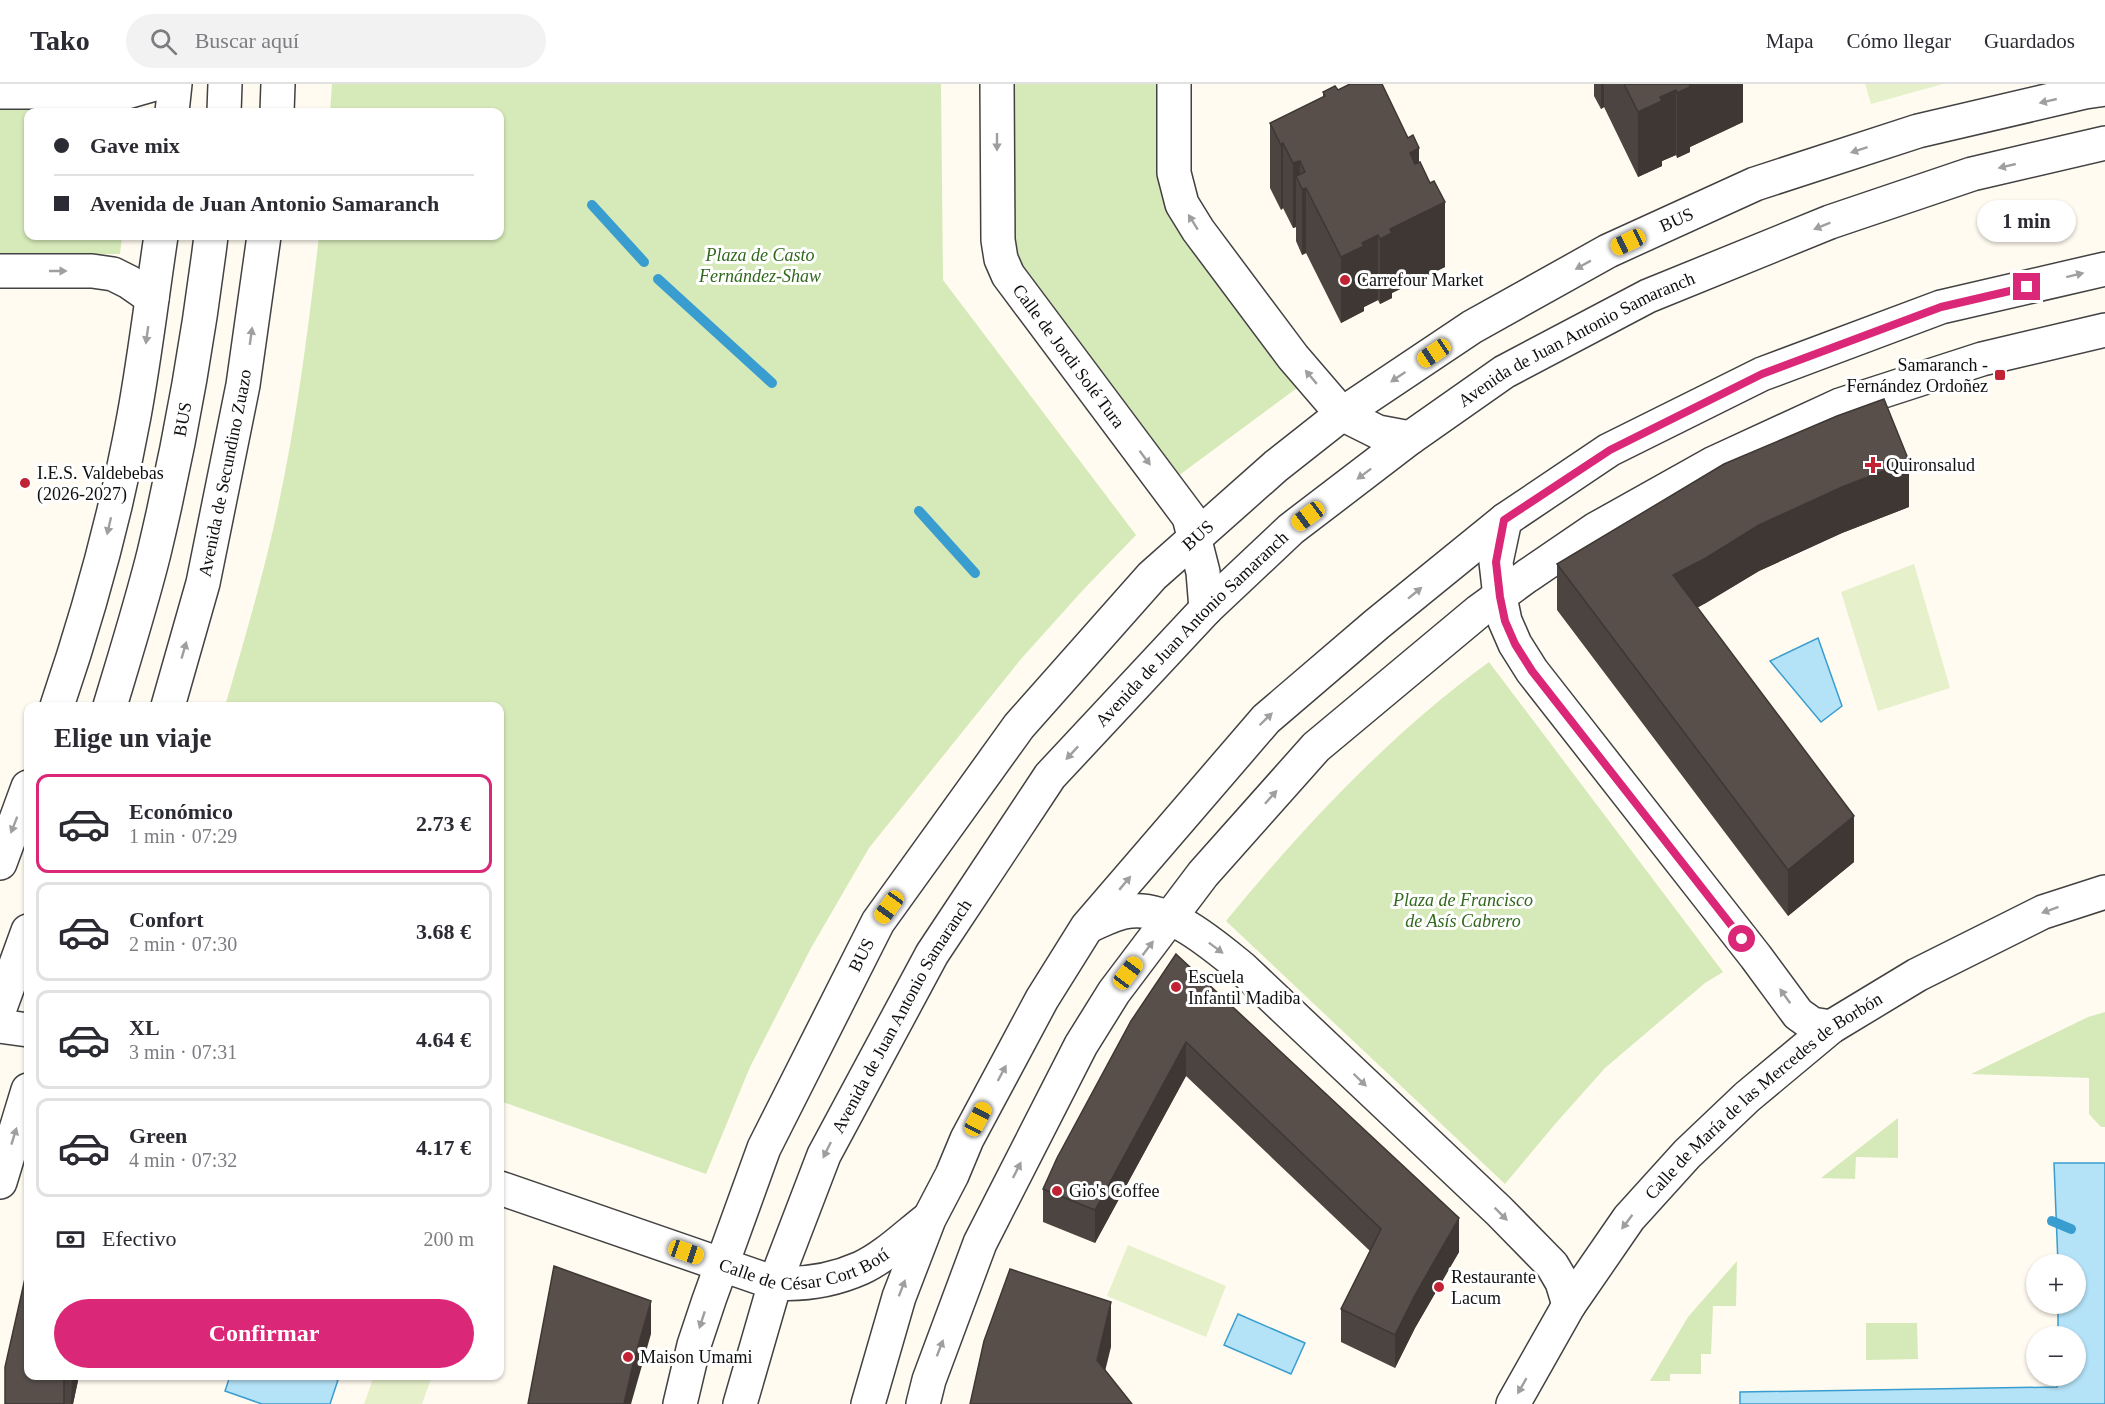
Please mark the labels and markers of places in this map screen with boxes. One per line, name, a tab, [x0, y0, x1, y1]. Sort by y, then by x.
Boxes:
place label: Carrefour Market	[1357, 270, 1483, 290]
marker: Carrefour Market	[1338, 273, 1352, 287]
place label: Samaranch - Fernández Ordoñez	[1847, 355, 1988, 396]
marker: Samaranch - Fernández Ordoñez	[1993, 368, 2007, 382]
place label: Quironsalud	[1886, 455, 1975, 475]
marker: Quironsalud	[1864, 456, 1882, 474]
place label: I.E.S. Valdebebas (2026-2027)	[37, 463, 164, 505]
marker: I.E.S. Valdebebas (2026-2027)	[18, 476, 32, 490]
place label: Escuela Infantil Madiba	[1188, 967, 1300, 1008]
marker: Escuela Infantil Madiba	[1169, 980, 1183, 994]
place label: Gio's Coffee	[1069, 1181, 1159, 1201]
marker: Gio's Coffee	[1050, 1184, 1064, 1198]
place label: Restaurante Lacum	[1451, 1267, 1536, 1308]
marker: Restaurante Lacum	[1432, 1280, 1446, 1294]
place label: Maison Umami	[640, 1347, 753, 1367]
marker: Maison Umami	[621, 1350, 635, 1364]

